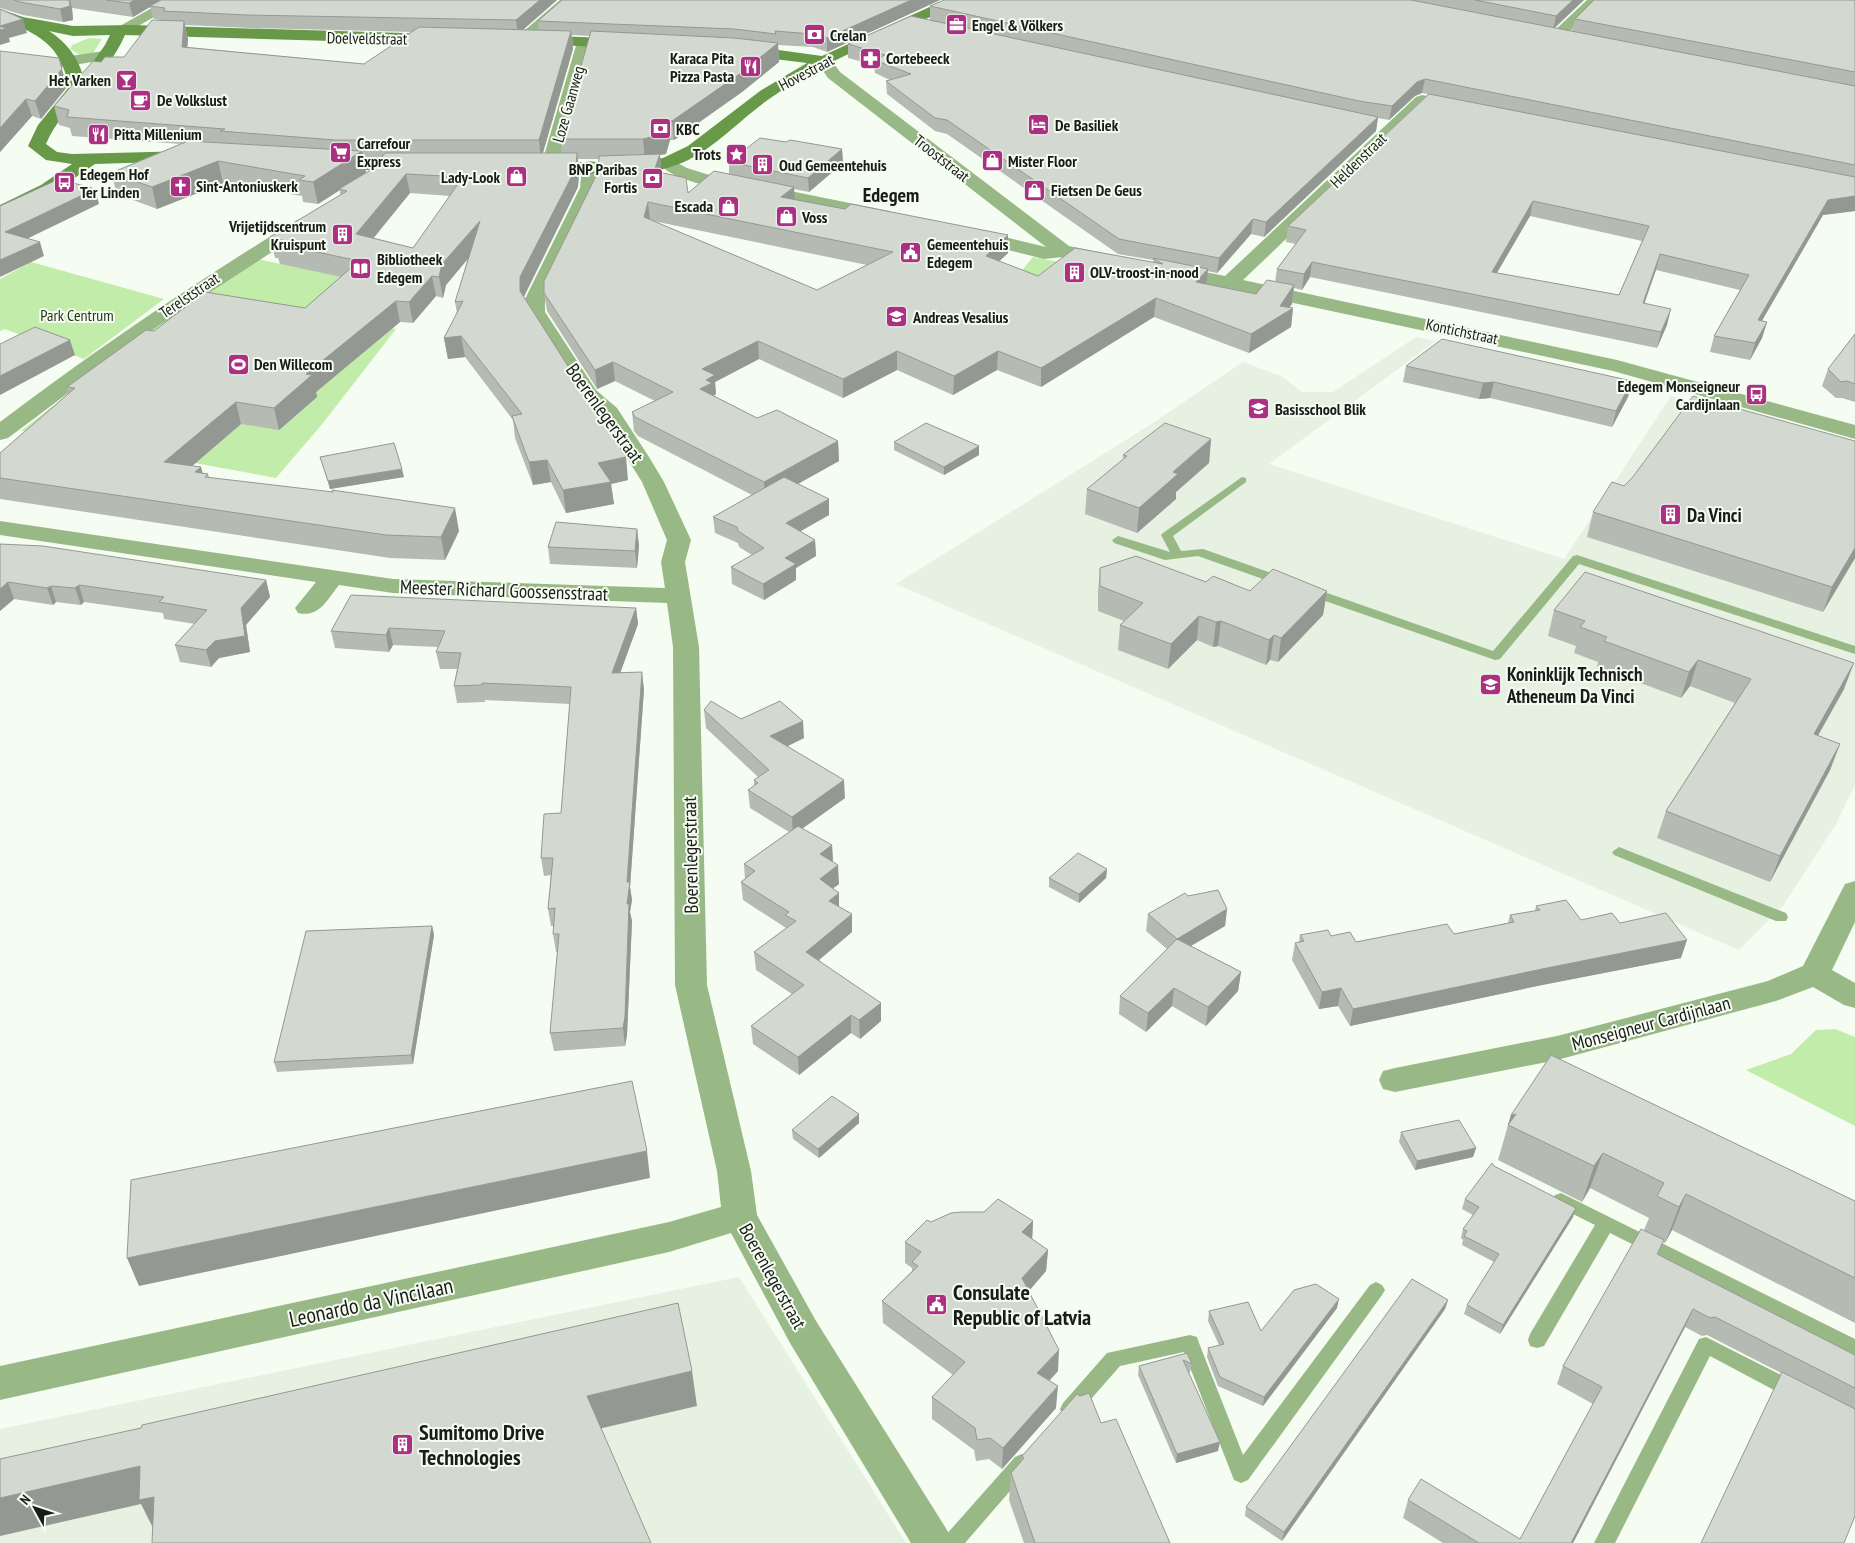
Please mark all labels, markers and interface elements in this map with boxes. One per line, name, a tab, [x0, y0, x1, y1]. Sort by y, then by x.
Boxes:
office icon: Engel & Völkers	[944, 13, 968, 37]
place label: Engel & Völkers	[972, 15, 1063, 35]
bank icon: Crelan	[802, 23, 826, 47]
place label: Crelan	[830, 25, 866, 45]
street label: Doelveldstraat	[327, 27, 408, 49]
pharmacy icon: Cortebeeck	[858, 46, 882, 70]
place label: Karaca Pita Pizza Pasta	[670, 48, 734, 86]
place label: Cortebeeck	[886, 48, 950, 68]
street label: Hovestraat	[775, 49, 838, 95]
restaurant icon: Karaca Pita Pizza Pasta	[738, 55, 762, 79]
street label: Loze Gaanweg	[548, 63, 588, 145]
bar icon: Het Varken	[115, 68, 139, 92]
place label: Het Varken	[49, 70, 111, 90]
cafe icon: De Volkslust	[129, 88, 153, 112]
place label: De Volkslust	[157, 90, 227, 110]
hotel icon: De Basiliek	[1027, 113, 1051, 137]
place label: De Basiliek	[1055, 115, 1119, 135]
bank icon: KBC	[648, 117, 672, 141]
place label: KBC	[676, 119, 700, 139]
restaurant icon: Pitta Millenium	[86, 122, 110, 146]
place label: Pitta Millenium	[114, 124, 202, 144]
street label: Heldenstraat	[1326, 128, 1391, 192]
street label: Trooststraat	[910, 130, 974, 186]
place label: Carrefour Express	[357, 133, 411, 171]
supermarket icon: Carrefour Express	[329, 140, 353, 164]
place icon: Trots	[725, 142, 749, 166]
place label: Trots	[693, 144, 721, 164]
shop icon: Mister Floor	[980, 149, 1004, 173]
place label: Mister Floor	[1008, 151, 1077, 171]
building icon: Oud Gemeentehuis	[751, 153, 775, 177]
place label: Oud Gemeentehuis	[779, 155, 887, 175]
place label: BNP Paribas Fortis	[569, 159, 637, 197]
place label: Edegem Hof Ter Linden	[80, 164, 149, 202]
shop icon: Lady-Look	[504, 165, 528, 189]
bank icon: BNP Paribas Fortis	[641, 166, 665, 190]
place label: Lady-Look	[441, 167, 500, 187]
bus stop icon: Edegem Hof Ter Linden	[52, 171, 76, 195]
church icon: Sint-Antoniuskerk	[168, 174, 192, 198]
place label: Sint-Antoniuskerk	[196, 176, 298, 196]
shop icon: Fietsen De Geus	[1023, 178, 1047, 202]
place label: Fietsen De Geus	[1051, 180, 1142, 200]
district label: Edegem	[863, 182, 919, 208]
shop icon: Escada	[717, 194, 741, 218]
place label: Escada	[675, 196, 713, 216]
shop icon: Voss	[774, 205, 798, 229]
place label: Voss	[801, 207, 828, 227]
place label: Vrijetijdscentrum Kruispunt	[228, 216, 326, 254]
building icon: Vrijetijdscentrum Kruispunt	[330, 223, 354, 247]
place label: Gemeentehuis Edegem	[927, 234, 1009, 272]
public building icon: Gemeentehuis Edegem	[899, 241, 923, 265]
place label: Bibliotheek Edegem	[377, 249, 443, 287]
library icon: Bibliotheek Edegem	[349, 256, 373, 280]
building icon: OLV-troost-in-nood	[1062, 260, 1086, 284]
place label: OLV-troost-in-nood	[1090, 262, 1199, 282]
street label: Terelststraat	[155, 267, 223, 322]
park label: Park Centrum	[40, 305, 114, 325]
school or university icon: Andreas Vesalius	[885, 305, 909, 329]
place label: Andreas Vesalius	[912, 307, 1009, 327]
street label: Kontichstraat	[1424, 314, 1500, 349]
sports icon: Den Willecom	[226, 352, 250, 376]
place label: Den Willecom	[254, 354, 332, 374]
street label: Boerenlegerstraat	[561, 359, 650, 468]
place label: Edegem Monseigneur Cardijnlaan	[1617, 376, 1740, 414]
bus stop icon: Edegem Monseigneur Cardijnlaan	[1744, 383, 1768, 407]
school or university icon: Basisschool Blik	[1247, 397, 1271, 421]
place label: Basisschool Blik	[1275, 399, 1366, 419]
building icon: Da Vinci	[1659, 503, 1683, 527]
place label: Da Vinci	[1687, 503, 1742, 527]
street label: Meester Richard Goossensstraat	[400, 574, 609, 606]
place label: Koninklijk Technisch Atheneum Da Vinci	[1506, 662, 1643, 708]
school or university icon: Koninklijk Technisch Atheneum Da Vinci	[1479, 673, 1503, 697]
street label: Boerenlegerstraat	[677, 795, 703, 914]
street label: Monseigneur Cardijnlaan	[1569, 990, 1733, 1056]
street label: Boerenlegerstraat	[734, 1219, 812, 1334]
street label: Leonardo da Vincilaan	[286, 1271, 456, 1333]
place label: Consulate Republic of Latvia	[953, 1278, 1091, 1331]
public building icon: Consulate Republic of Latvia	[925, 1293, 949, 1317]
place label: Sumitomo Drive Technologies	[419, 1418, 544, 1471]
building icon: Sumitomo Drive Technologies	[391, 1433, 415, 1457]
north arrow	[10, 1483, 60, 1533]
text: N	[16, 1491, 34, 1508]

